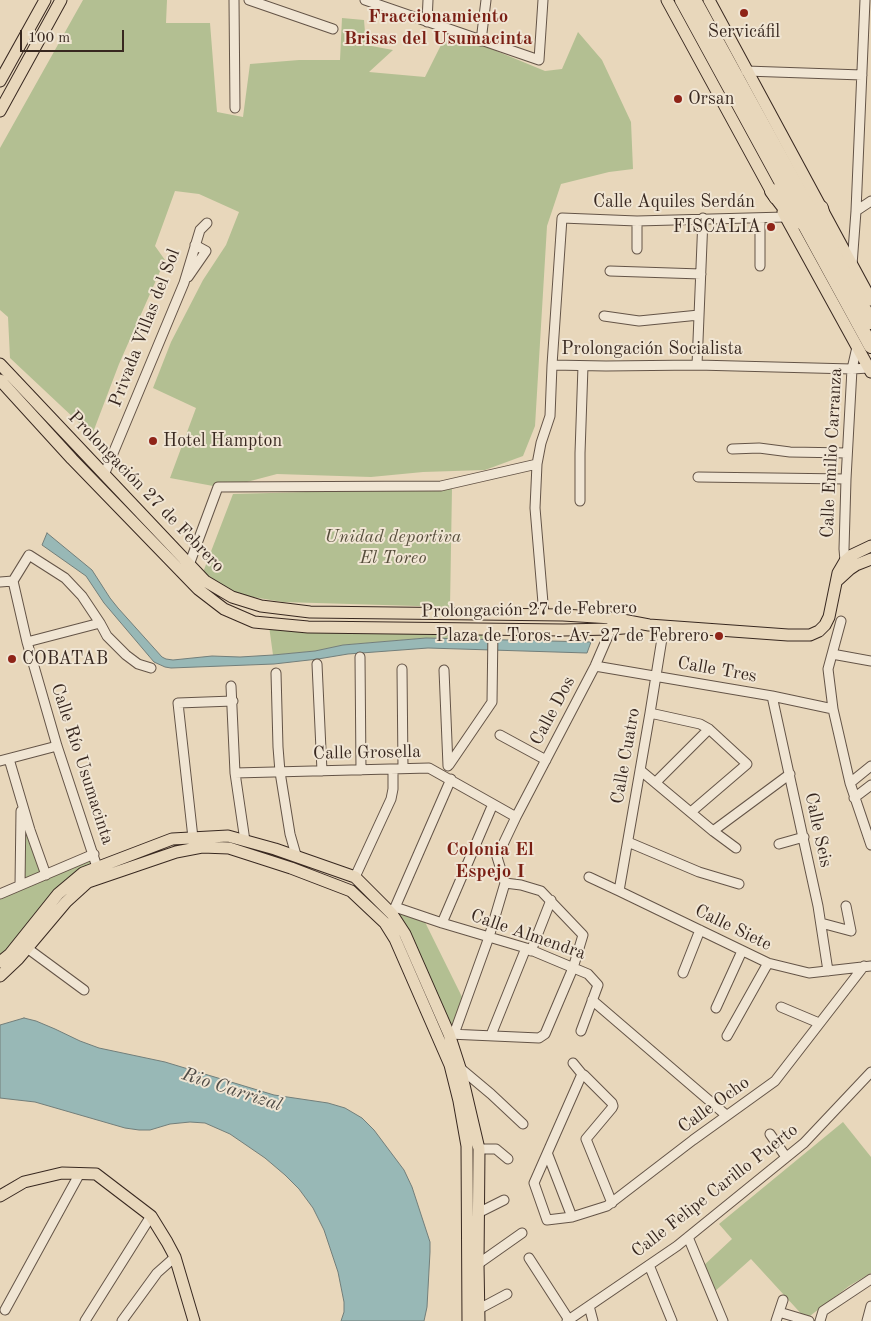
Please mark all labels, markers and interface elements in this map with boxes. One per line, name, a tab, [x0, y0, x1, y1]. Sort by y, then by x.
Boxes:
district label: Fraccionamiento Brisas del Usumacinta	[343, 6, 533, 50]
marker: Servicáfil	[738, 7, 750, 19]
scale bar	[22, 20, 126, 52]
place label: Servicáfil	[708, 21, 780, 43]
text: 100 m	[28, 31, 70, 46]
place label: Orsan	[688, 88, 734, 110]
marker: Orsan	[672, 93, 684, 105]
street label: Calle Aquiles Serdán	[593, 191, 755, 213]
place label: FISCALIA	[673, 216, 761, 238]
marker: FISCALIA	[765, 221, 777, 233]
street label: Privada Villas del Sol	[105, 246, 185, 410]
street label: Prolongación Socialista	[561, 338, 743, 360]
street label: Calle Emilio Carranza	[817, 367, 847, 539]
street label: Prolongación 27 de Febrero	[63, 407, 229, 577]
place label: Hotel Hampton	[163, 430, 282, 452]
marker: Hotel Hampton	[147, 435, 159, 447]
park label: Unidad deportiva El Toreo	[325, 526, 461, 568]
street label: Prolongación 27 de Febrero	[421, 597, 637, 623]
place label: Plaza de Toros - Av. 27 de Febrero	[436, 625, 709, 647]
marker: Plaza de Toros - Av. 27 de Febrero	[713, 630, 725, 642]
place label: COBATAB	[22, 648, 108, 670]
street label: Calle Tres	[676, 652, 758, 688]
marker: COBATAB	[6, 653, 18, 665]
street label: Calle Dos	[526, 673, 580, 749]
street label: Calle Río Usumacinta	[46, 681, 118, 847]
street label: Calle Cuatro	[607, 706, 645, 806]
street label: Calle Grosella	[313, 741, 421, 765]
street label: Calle Seis	[800, 791, 836, 869]
district label: Colonia El Espejo I	[446, 839, 534, 883]
street label: Calle Siete	[691, 900, 775, 956]
street label: Calle Almendra	[467, 905, 589, 965]
water label: Rio Carrizal	[179, 1063, 285, 1117]
street label: Calle Ocho	[674, 1072, 754, 1138]
street label: Calle Felipe Carillo Puerto	[628, 1119, 802, 1263]

